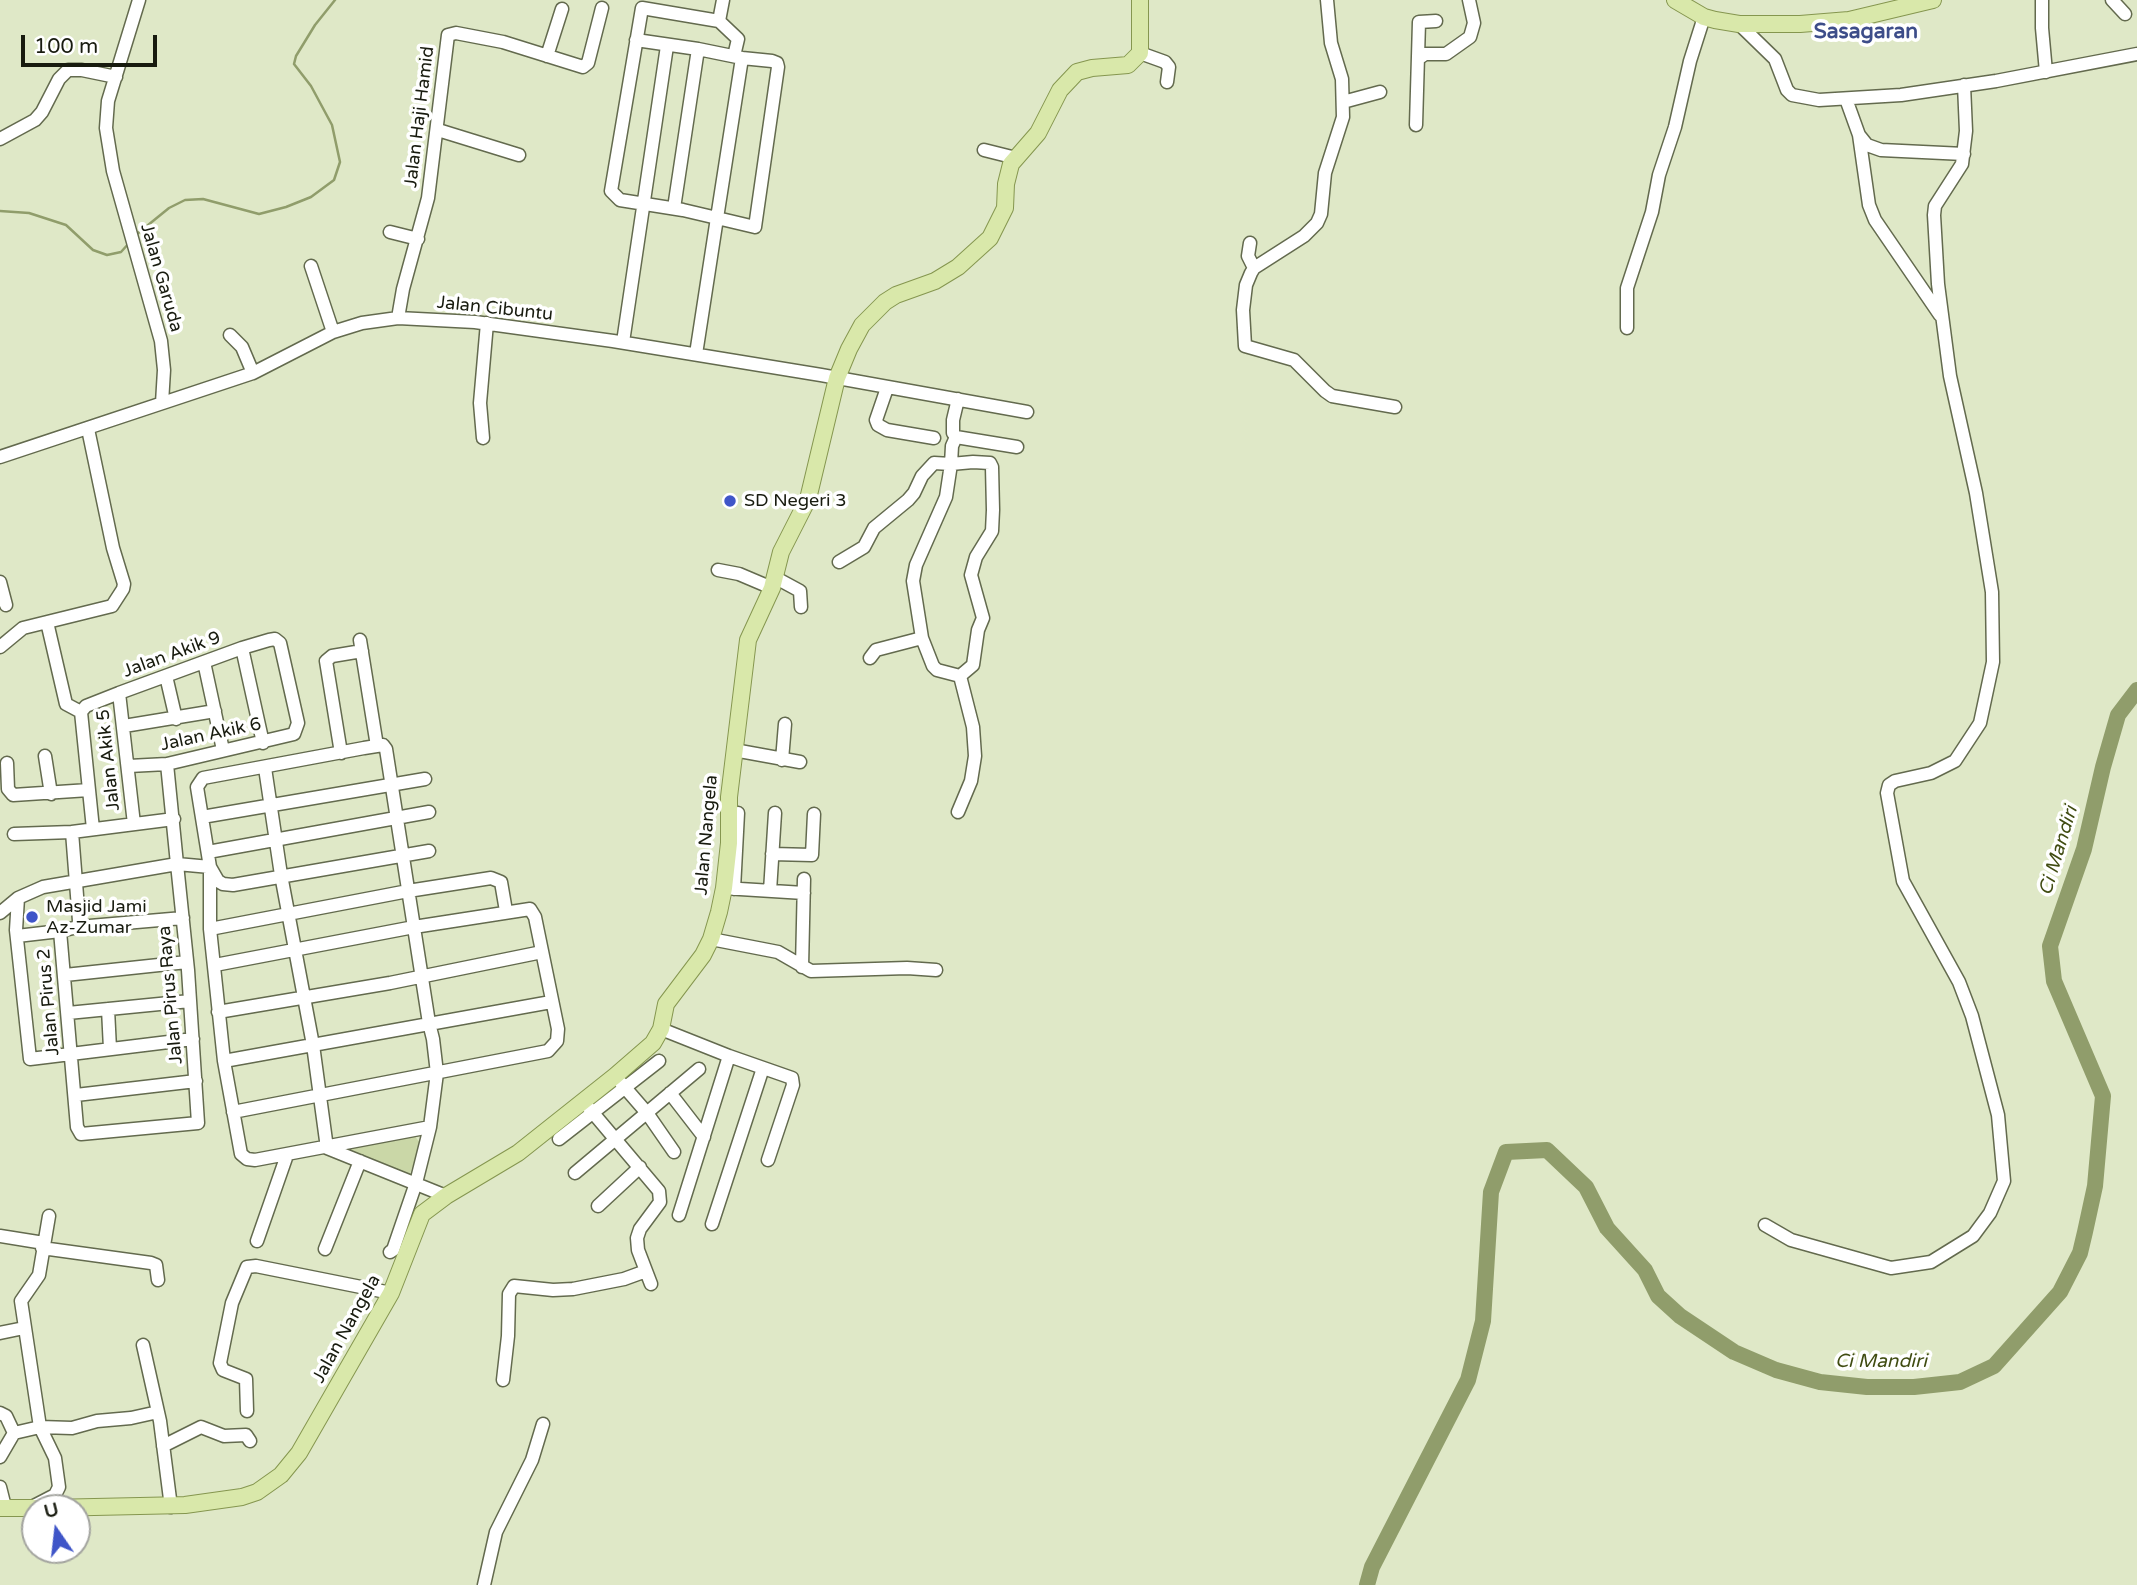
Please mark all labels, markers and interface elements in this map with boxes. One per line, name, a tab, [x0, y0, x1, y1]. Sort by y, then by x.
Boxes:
district label: Sasagaran	[1814, 19, 1918, 45]
scale bar	[24, 21, 161, 65]
text: 100 m	[34, 34, 98, 59]
street label: Jalan Haji Hamid	[401, 45, 439, 189]
street label: Jalan Garuda	[135, 221, 187, 335]
street label: Jalan Cibuntu	[436, 292, 554, 326]
place label: SD Negeri 3	[744, 490, 847, 512]
marker: SD Negeri 3	[722, 493, 738, 509]
street label: Jalan Akik 9	[120, 627, 224, 683]
street label: Jalan Akik 5	[93, 708, 125, 812]
street label: Jalan Akik 6	[159, 714, 263, 756]
street label: Jalan Nangela	[691, 774, 723, 896]
water label: Ci Mandiri	[2035, 804, 2083, 898]
place label: Masjid Jami Az-Zumar	[46, 896, 147, 939]
marker: Masjid Jami Az-Zumar	[24, 909, 40, 925]
street label: Jalan Pirus Raya	[154, 925, 188, 1065]
street label: Jalan Pirus 2	[34, 947, 64, 1057]
street label: Jalan Nangela	[308, 1271, 386, 1387]
water label: Ci Mandiri	[1835, 1351, 1927, 1373]
north arrow	[21, 1494, 91, 1564]
text: U	[42, 1498, 61, 1523]

